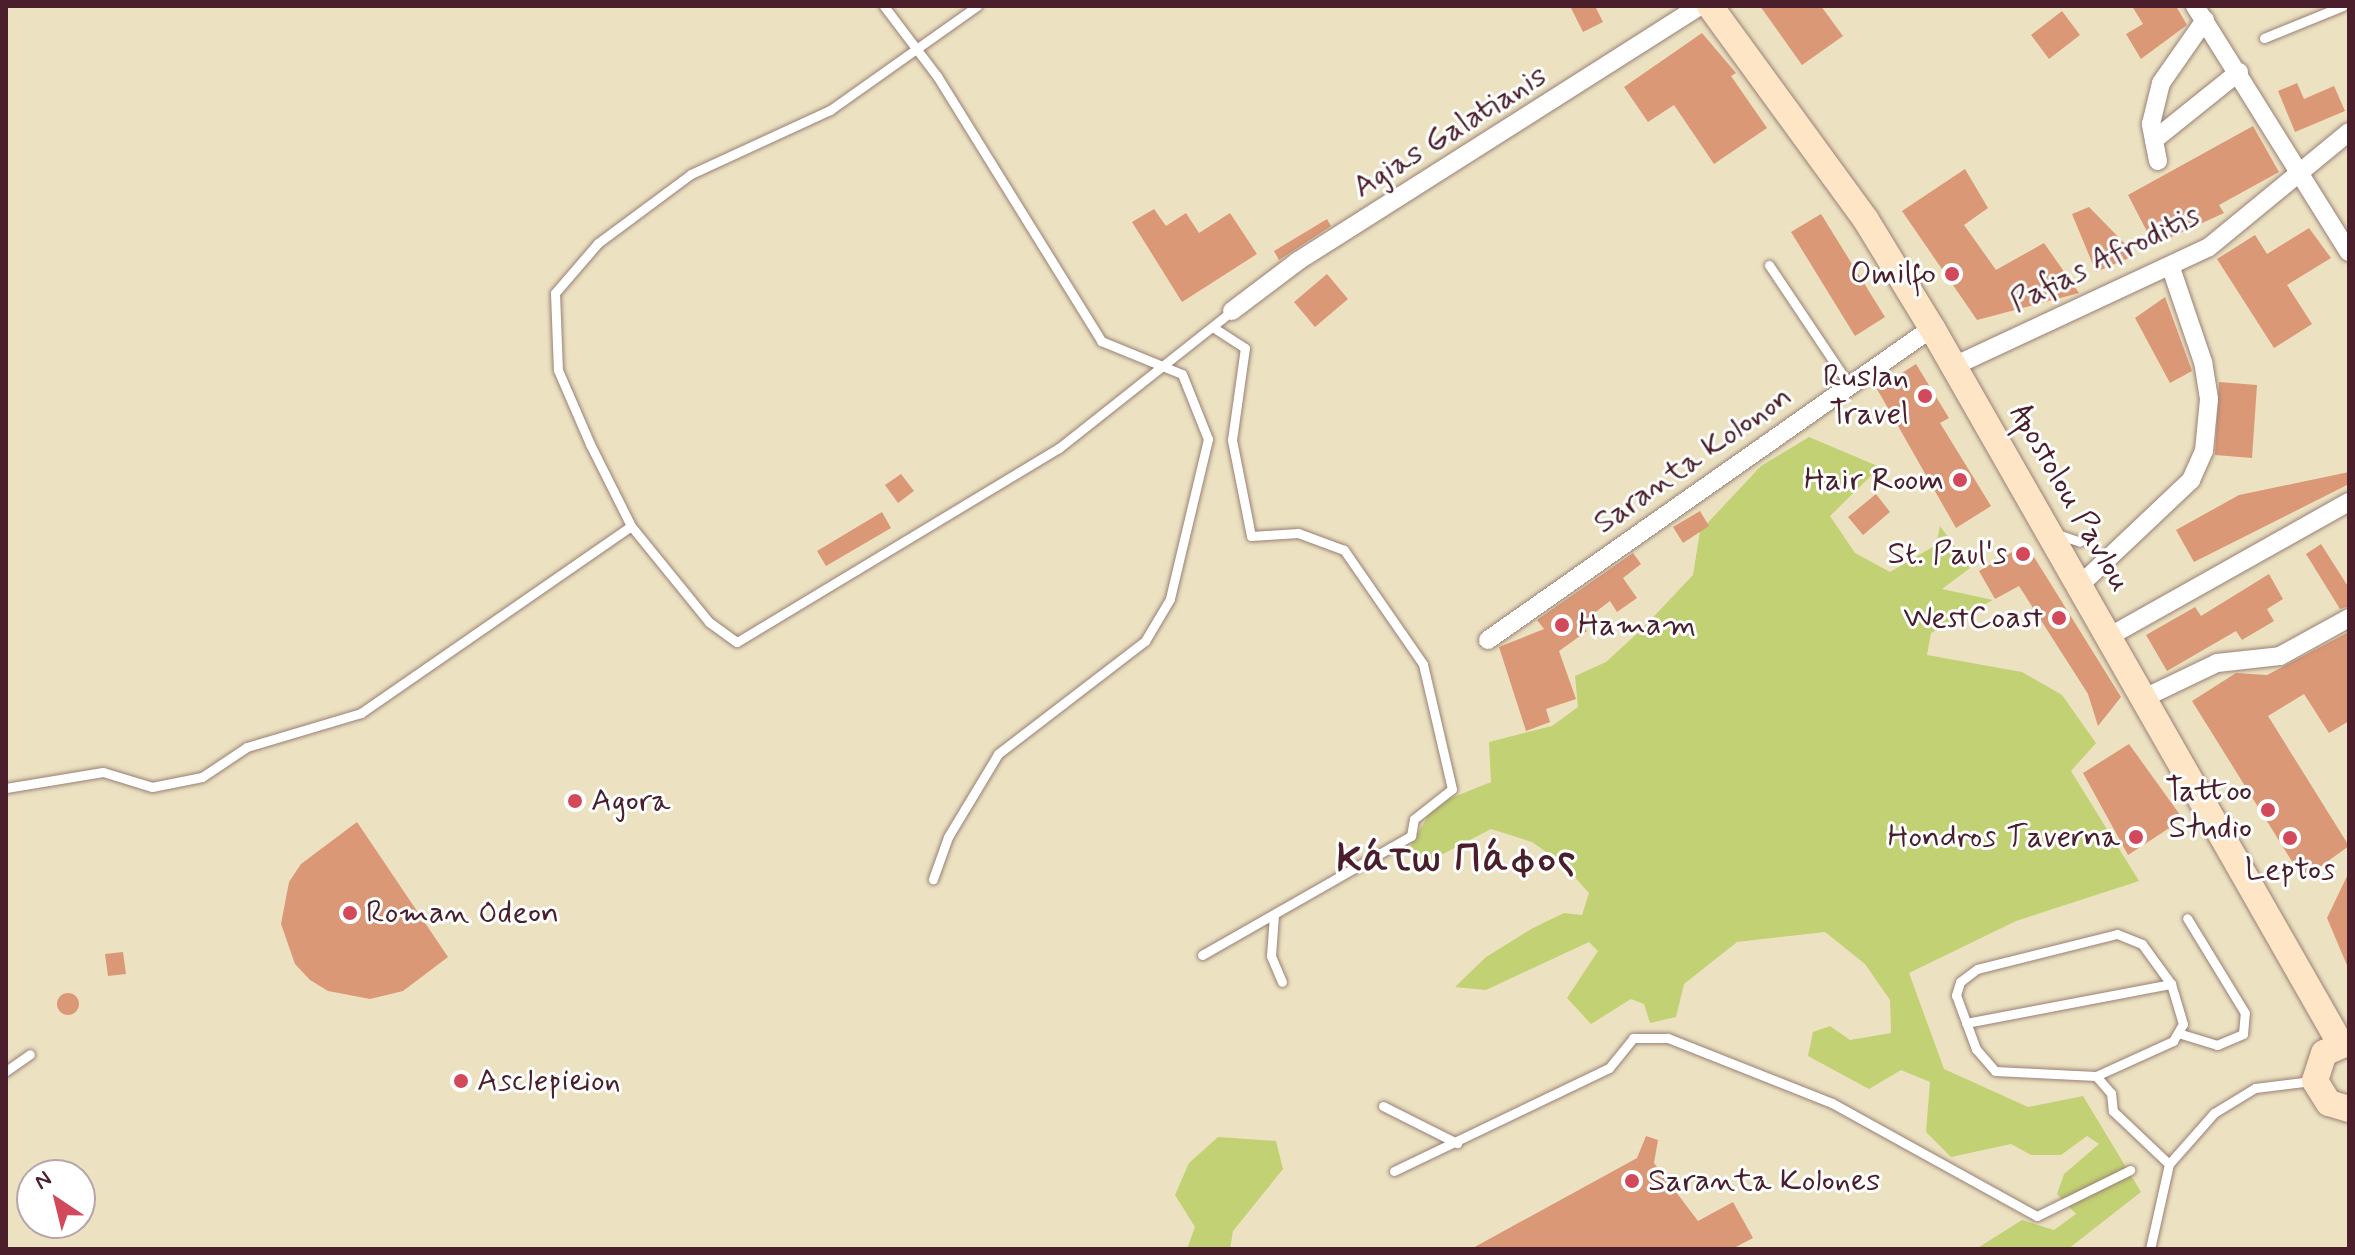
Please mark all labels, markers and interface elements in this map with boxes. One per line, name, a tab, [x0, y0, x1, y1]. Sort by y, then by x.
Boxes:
street label: Agias Galatianis	[1347, 58, 1553, 206]
street label: Pafias Afroditis	[2004, 196, 2206, 322]
place label: Omilfo	[1850, 255, 1936, 293]
marker: Omilfo	[1943, 265, 1961, 283]
place label: Ruslan Travel	[1823, 359, 1909, 434]
street label: Saranta Kolonon	[1583, 375, 1803, 545]
marker: Ruslan Travel	[1916, 387, 1934, 405]
street label: Apostolou Pavlou	[2001, 398, 2139, 598]
place label: Hair Room	[1802, 461, 1944, 499]
marker: Hair Room	[1951, 471, 1969, 489]
place label: St. Paul's	[1887, 535, 2007, 573]
marker: St. Paul's	[2014, 545, 2032, 563]
place label: WestCoast	[1903, 599, 2043, 637]
place label: Hamam	[1578, 606, 1696, 644]
marker: WestCoast	[2050, 609, 2068, 627]
marker: Hamam	[1553, 616, 1571, 634]
place label: Tattoo Studio	[2165, 773, 2252, 848]
place label: Agora	[591, 782, 670, 820]
marker: Agora	[566, 792, 584, 810]
marker: Tattoo Studio	[2259, 801, 2277, 819]
place label: Hondros Taverna	[1893, 818, 2120, 856]
marker: Hondros Taverna	[2127, 828, 2145, 846]
marker: Leptos	[2281, 829, 2299, 847]
district label: Κάτω Πάφος	[1337, 836, 1577, 884]
place label: Leptos	[2245, 851, 2335, 889]
place label: Roman Odeon	[366, 894, 559, 932]
marker: Roman Odeon	[341, 904, 359, 922]
place label: Asclepieion	[477, 1062, 621, 1100]
marker: Asclepieion	[452, 1072, 470, 1090]
north arrow	[16, 1159, 96, 1239]
place label: Saranta Kolones	[1648, 1162, 1891, 1200]
text: N	[29, 1165, 57, 1197]
marker: Saranta Kolones	[1623, 1172, 1641, 1190]

